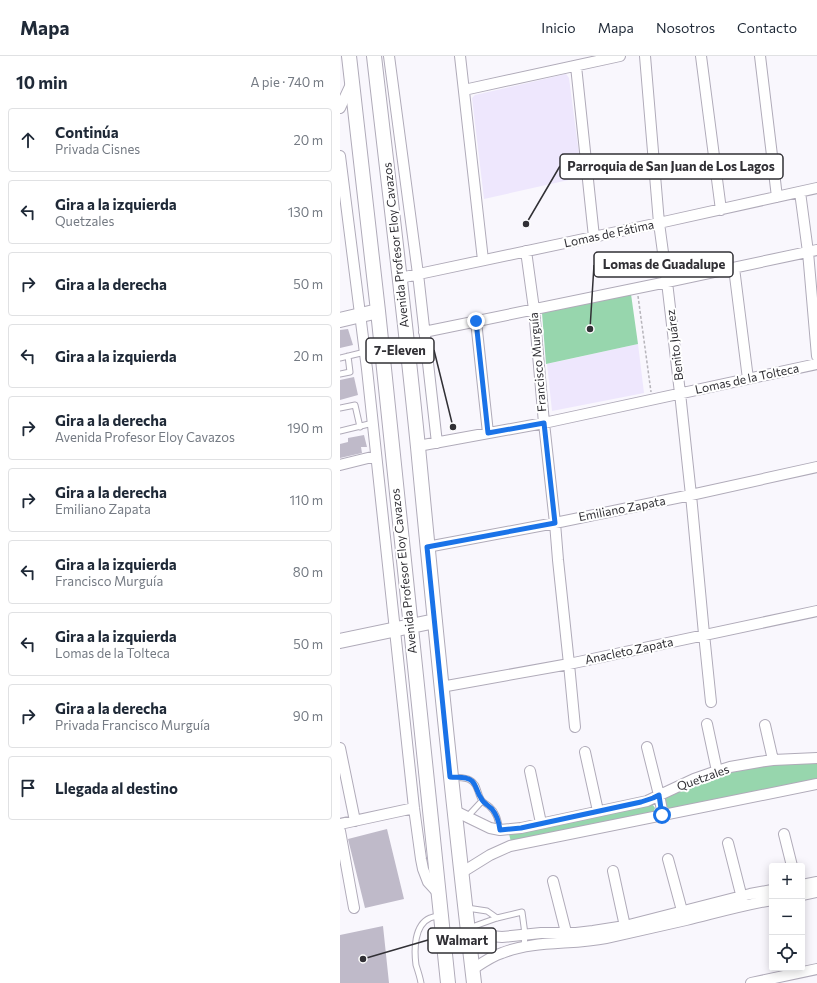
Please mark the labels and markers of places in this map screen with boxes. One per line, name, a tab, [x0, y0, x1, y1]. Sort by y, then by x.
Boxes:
callout: Parroquia de San Juan de Los Lagos	[560, 154, 783, 179]
callout: Lomas de Guadalupe	[594, 252, 733, 277]
callout: 7-Eleven	[366, 338, 434, 363]
callout: Walmart	[428, 928, 496, 953]

